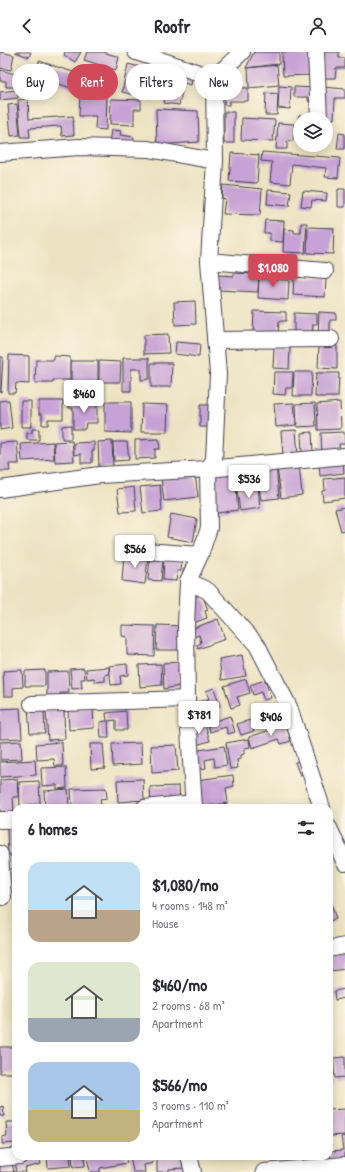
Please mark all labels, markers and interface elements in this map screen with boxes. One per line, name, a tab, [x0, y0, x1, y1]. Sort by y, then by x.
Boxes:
text: Roofr	[154, 14, 191, 39]
icon: back	[16, 15, 38, 37]
icon: person	[307, 15, 329, 37]
chip: Buy	[12, 64, 59, 100]
chip: Rent	[67, 64, 118, 100]
chip: Filters	[126, 64, 187, 100]
chip: New	[195, 64, 243, 100]
map controls	[293, 112, 333, 152]
button: layers	[293, 112, 333, 152]
pin: $1,080	[240, 254, 306, 288]
text: $1,080	[257, 258, 289, 276]
pin: $460	[60, 380, 108, 414]
text: $460	[73, 384, 95, 402]
pin: $536	[225, 465, 273, 499]
text: $536	[237, 469, 261, 487]
pin: $566	[111, 535, 159, 569]
text: $566	[124, 539, 146, 557]
pin: $781	[175, 701, 223, 735]
pin: $406	[247, 703, 295, 737]
text: $781	[187, 705, 211, 723]
text: $406	[260, 707, 282, 725]
text: 6 homes	[28, 817, 78, 840]
icon: filters	[295, 817, 317, 839]
text: $1,080/mo	[152, 873, 218, 896]
icon: home	[60, 878, 108, 926]
text: 4 rooms · 148 m²	[152, 896, 228, 914]
text: House	[152, 914, 179, 932]
text: $460/mo	[152, 973, 207, 996]
icon: home	[60, 978, 108, 1026]
text: 2 rooms · 68 m²	[152, 996, 225, 1014]
text: Apartment	[152, 1014, 203, 1032]
text: $566/mo	[152, 1073, 207, 1096]
icon: home	[60, 1078, 108, 1126]
text: 3 rooms · 110 m²	[152, 1096, 229, 1114]
text: Apartment	[152, 1114, 203, 1132]

